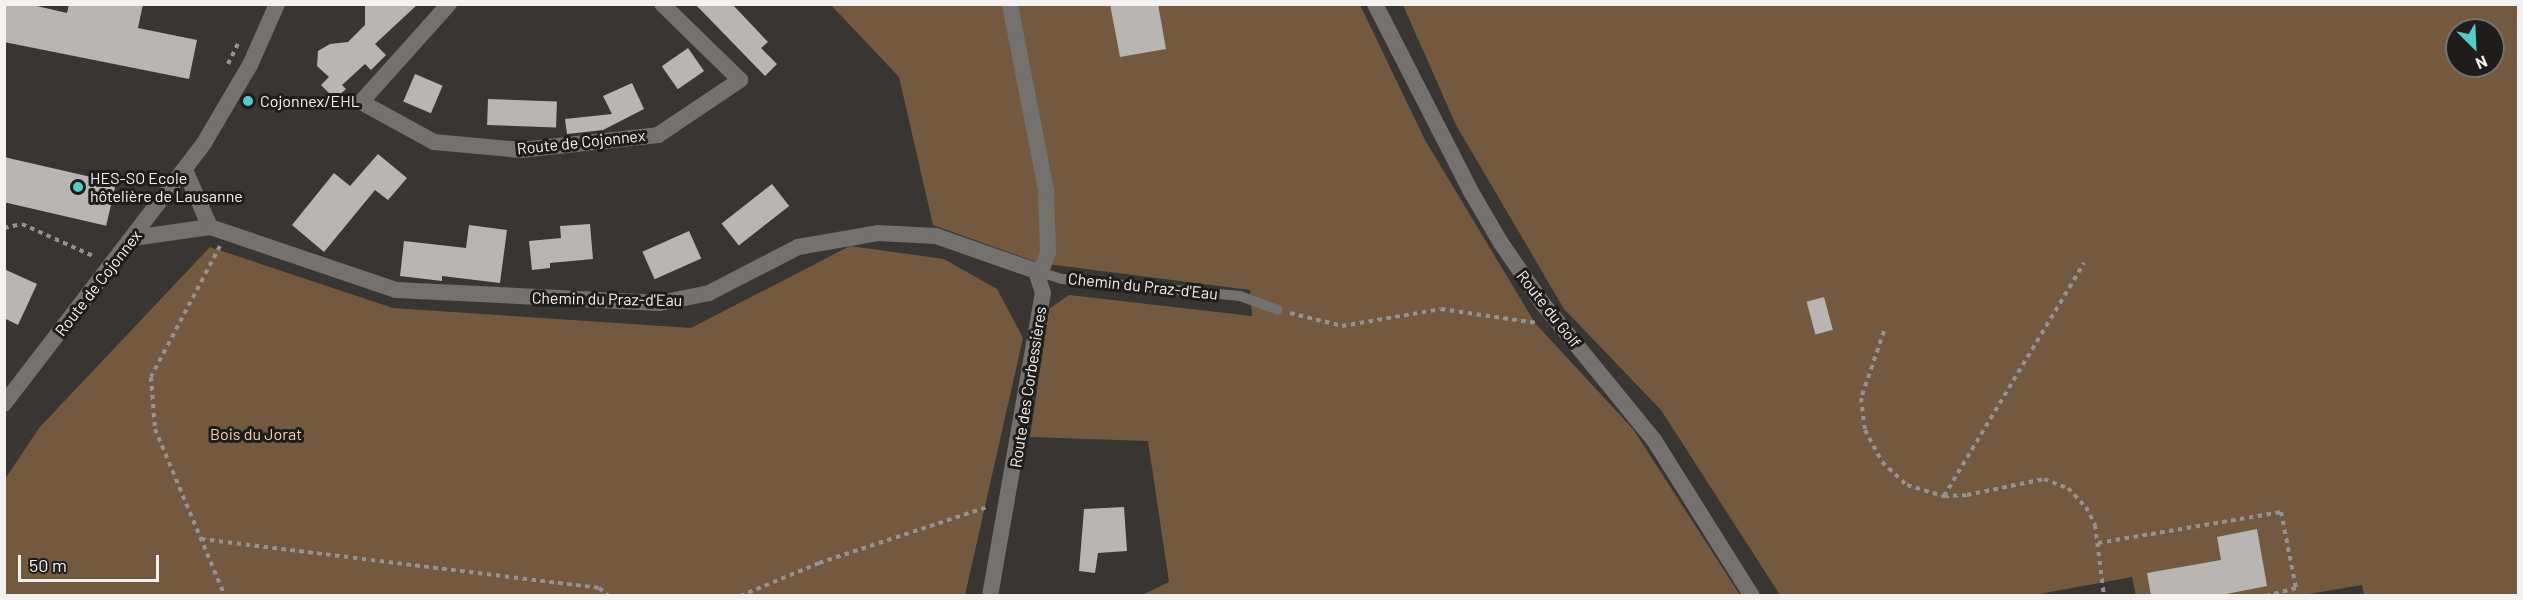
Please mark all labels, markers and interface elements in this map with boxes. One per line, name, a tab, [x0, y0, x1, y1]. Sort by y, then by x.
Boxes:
north arrow	[2445, 18, 2505, 78]
text: N	[2473, 52, 2490, 74]
place label: Cojonnex/EHL	[260, 91, 360, 111]
marker: Cojonnex/EHL	[241, 94, 255, 108]
street label: Route de Cojonnex	[516, 126, 646, 158]
place label: HES-SO Ecole hôtelière de Lausanne	[90, 168, 243, 206]
marker: HES-SO Ecole hôtelière de Lausanne	[71, 180, 85, 194]
street label: Route de Cojonnex	[51, 226, 145, 340]
street label: Route du Golf	[1513, 267, 1585, 351]
street label: Chemin du Praz-d'Eau	[1067, 269, 1219, 303]
street label: Chemin du Praz-d'Eau	[532, 288, 682, 310]
street label: Route des Corbessières	[1006, 305, 1050, 469]
park label: Bois du Jorat	[210, 424, 302, 444]
scale bar	[21, 543, 162, 581]
text: 50 m	[29, 554, 67, 576]

